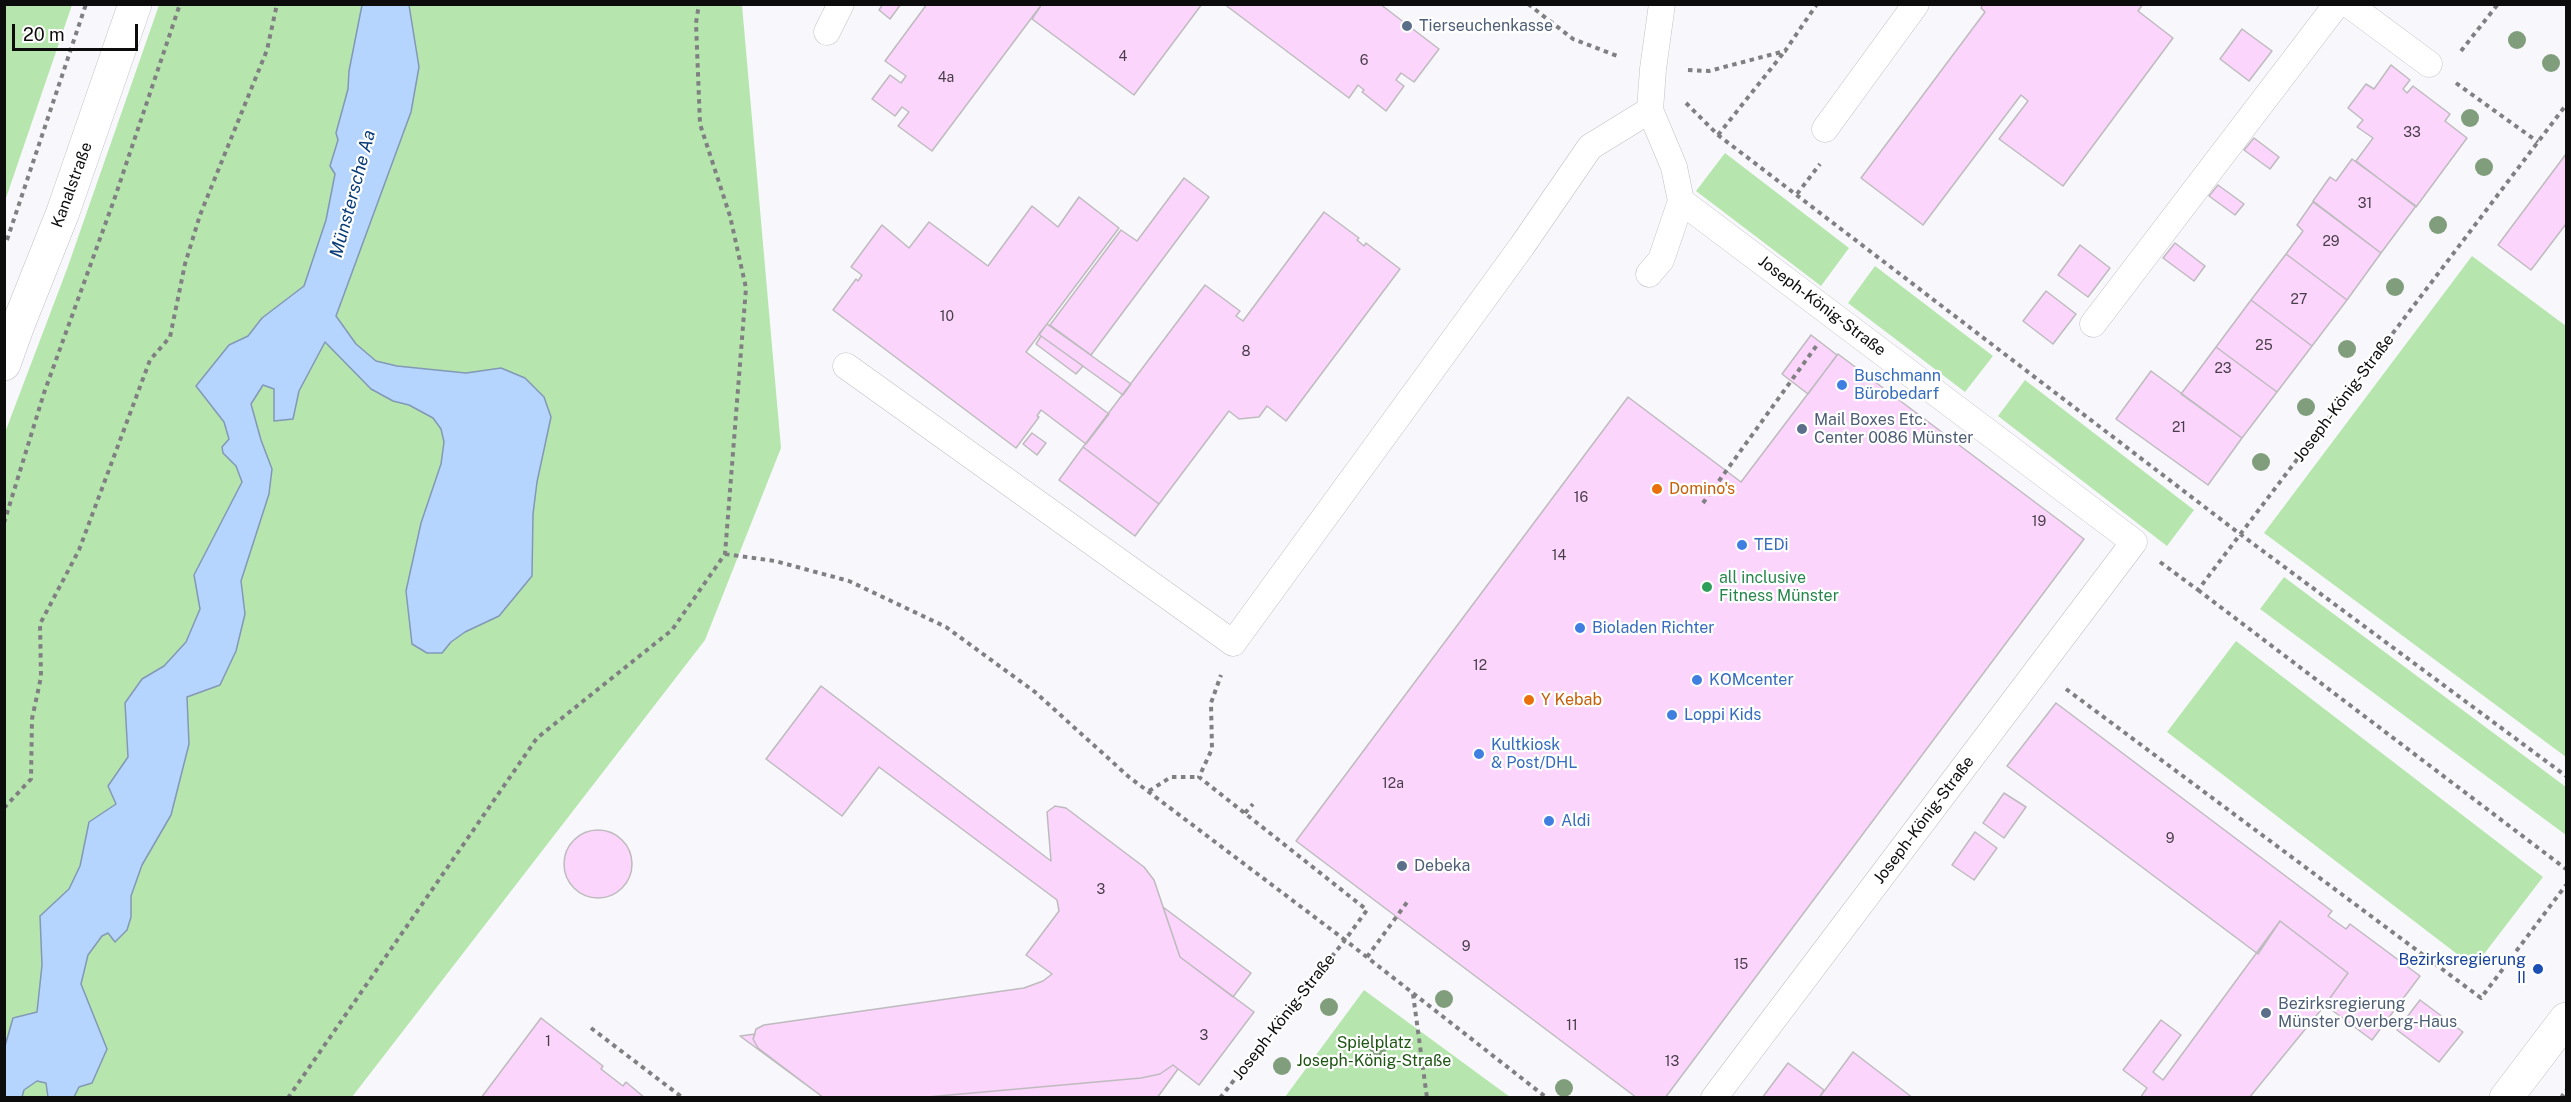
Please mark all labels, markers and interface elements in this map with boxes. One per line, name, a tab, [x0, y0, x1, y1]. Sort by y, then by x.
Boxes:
scale bar	[15, 12, 141, 50]
place label: Tierseuchenkasse	[1419, 16, 1553, 36]
marker: Tierseuchenkasse	[1400, 19, 1414, 33]
text: 20 m	[23, 24, 65, 45]
house number: 4	[1119, 49, 1127, 65]
house number: 6	[1360, 53, 1368, 69]
house number: 4a	[938, 70, 954, 86]
house number: 33	[2403, 125, 2421, 141]
water label: Münstersche Aa	[326, 128, 380, 260]
street label: Kanalstraße	[48, 140, 96, 230]
house number: 31	[2358, 196, 2372, 212]
house number: 29	[2322, 234, 2340, 250]
street label: Joseph-König-Straße	[1754, 252, 1890, 360]
house number: 27	[2291, 292, 2307, 308]
house number: 10	[940, 309, 954, 325]
street label: Joseph-König-Straße	[2290, 330, 2398, 466]
house number: 25	[2255, 338, 2273, 354]
house number: 8	[1241, 344, 1251, 360]
house number: 23	[2214, 361, 2232, 377]
place label: Buschmann Bürobedarf	[1854, 366, 1941, 404]
marker: Buschmann Bürobedarf	[1835, 378, 1849, 392]
place label: Mail Boxes Etc. Center 0086 Münster	[1814, 410, 1974, 448]
house number: 21	[2172, 420, 2186, 436]
marker: Mail Boxes Etc. Center 0086 Münster	[1795, 422, 1809, 436]
place label: Domino's	[1669, 479, 1735, 499]
marker: Domino's	[1650, 482, 1664, 496]
house number: 16	[1574, 490, 1588, 506]
house number: 19	[2032, 514, 2046, 530]
place label: TEDi	[1754, 535, 1789, 555]
marker: TEDi	[1735, 538, 1749, 552]
house number: 14	[1552, 548, 1566, 564]
place label: all inclusive Fitness Münster	[1719, 568, 1839, 606]
marker: all inclusive Fitness Münster	[1700, 580, 1714, 594]
place label: Bioladen Richter	[1592, 618, 1715, 638]
marker: Bioladen Richter	[1573, 621, 1587, 635]
house number: 12	[1473, 658, 1487, 674]
place label: KOMcenter	[1709, 670, 1794, 690]
marker: KOMcenter	[1690, 673, 1704, 687]
place label: Y Kebab	[1541, 690, 1602, 710]
marker: Y Kebab	[1522, 693, 1536, 707]
place label: Loppi Kids	[1684, 705, 1761, 725]
marker: Loppi Kids	[1665, 708, 1679, 722]
place label: Kultkiosk & Post/DHL	[1491, 735, 1578, 773]
marker: Kultkiosk & Post/DHL	[1472, 747, 1486, 761]
street label: Joseph-König-Straße	[1870, 752, 1978, 888]
house number: 12a	[1382, 776, 1404, 792]
place label: Aldi	[1561, 811, 1590, 831]
marker: Aldi	[1542, 814, 1556, 828]
house number: 9	[2166, 831, 2174, 847]
place label: Debeka	[1414, 856, 1470, 876]
marker: Debeka	[1395, 859, 1409, 873]
house number: 3	[1097, 882, 1105, 898]
house number: 9	[1462, 939, 1470, 955]
street label: Joseph-König-Straße	[1229, 950, 1339, 1084]
place label: Bezirksregierung II	[2398, 950, 2526, 988]
house number: 15	[1734, 957, 1748, 973]
marker: Bezirksregierung II	[2531, 962, 2545, 976]
place label: Bezirksregierung Münster Overberg-Haus	[2278, 994, 2457, 1032]
marker: Bezirksregierung Münster Overberg-Haus	[2259, 1006, 2273, 1020]
house number: 11	[1566, 1018, 1578, 1034]
house number: 3	[1200, 1028, 1208, 1044]
park label: Spielplatz Joseph-König-Straße	[1297, 1033, 1451, 1071]
house number: 1	[545, 1034, 551, 1050]
house number: 13	[1665, 1054, 1679, 1070]

